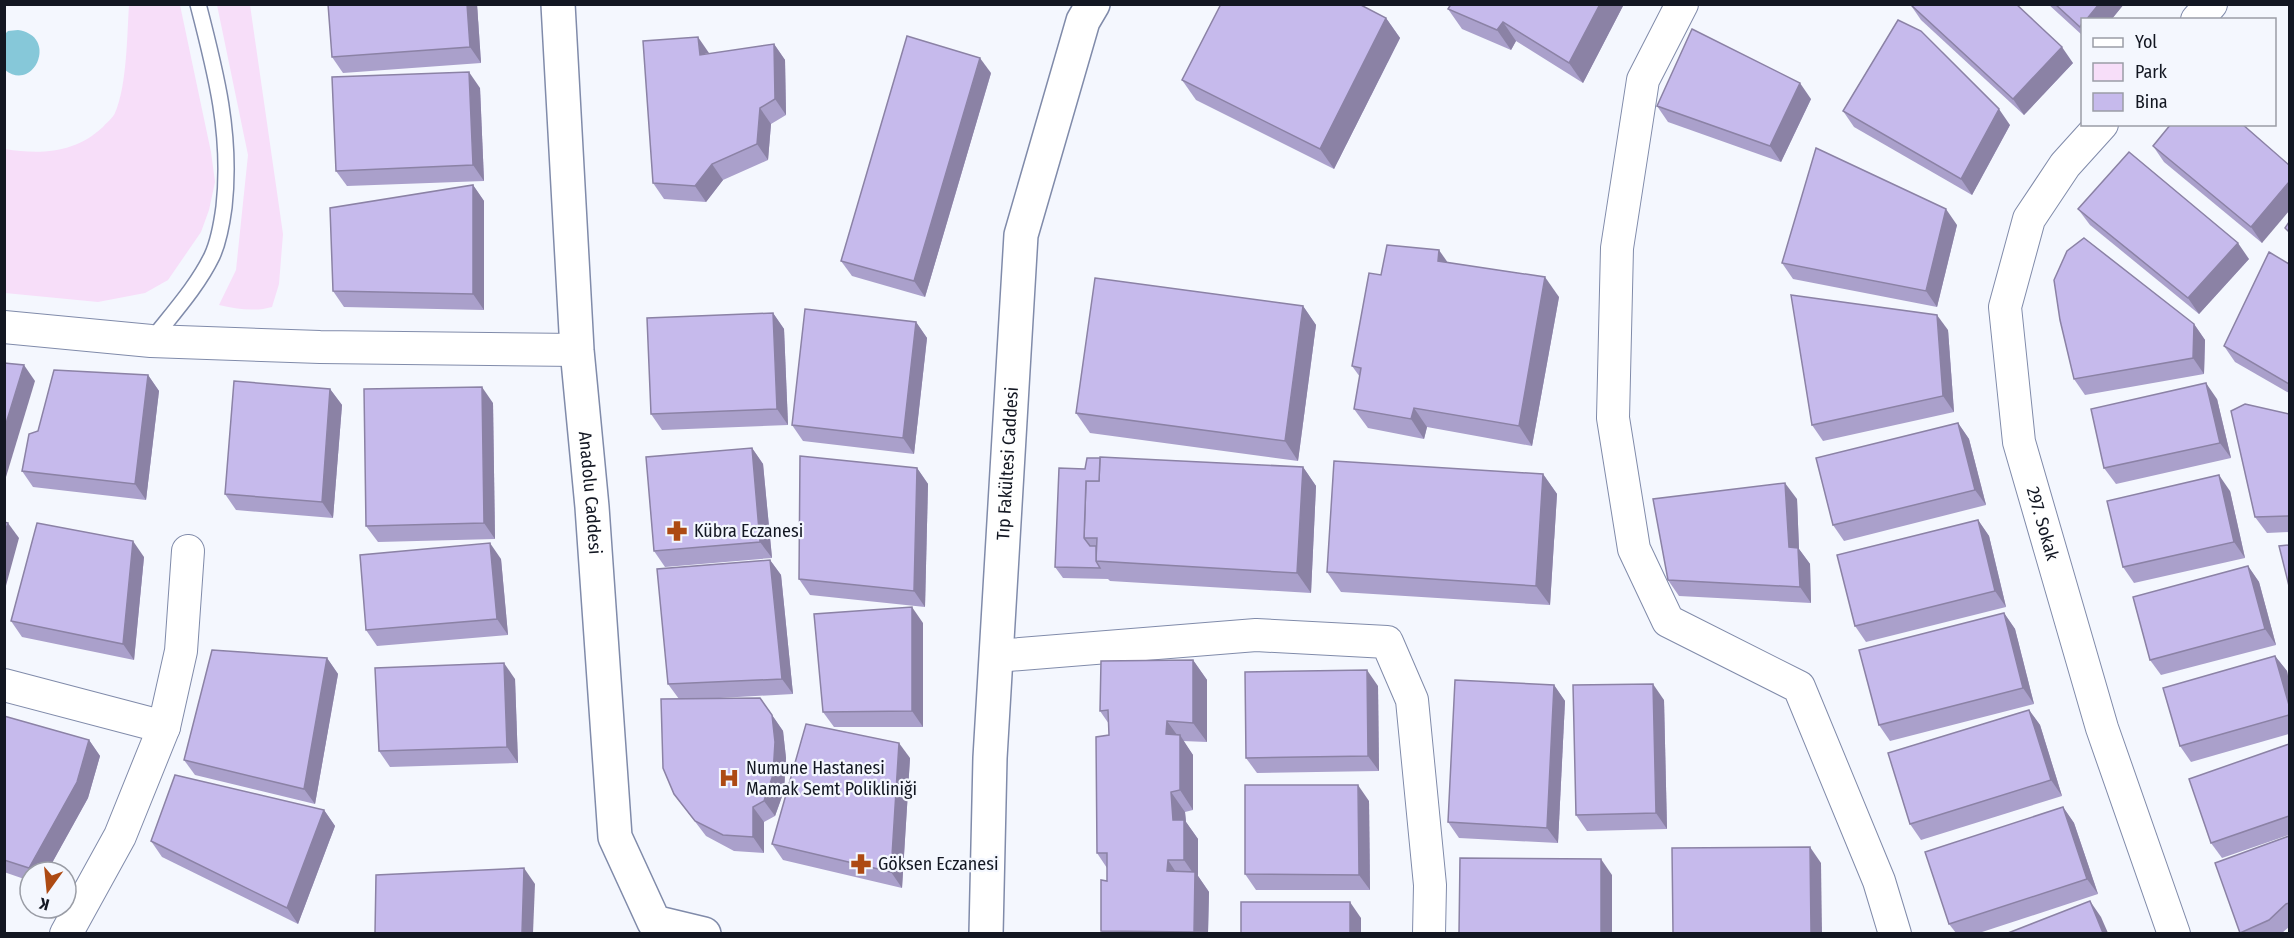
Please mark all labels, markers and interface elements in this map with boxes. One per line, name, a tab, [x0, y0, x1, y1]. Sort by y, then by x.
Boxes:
legend	[2081, 18, 2276, 126]
text: Yol	[2135, 31, 2157, 53]
text: Park	[2135, 61, 2168, 83]
text: Bina	[2135, 91, 2168, 113]
street label: Tıp Fakültesi Caddesi	[992, 386, 1023, 541]
street label: Anadolu Caddesi	[574, 430, 606, 555]
street label: 297. Sokak	[2022, 484, 2064, 563]
pharmacy icon: Kübra Eczanesi	[665, 519, 689, 543]
place label: Kübra Eczanesi	[694, 520, 803, 542]
place label: Numune Hastanesi Mamak Semt Polikliniği	[746, 757, 917, 800]
hospital icon: Numune Hastanesi Mamak Semt Polikliniği	[717, 766, 741, 790]
pharmacy icon: Göksen Eczanesi	[849, 852, 873, 876]
place label: Göksen Eczanesi	[878, 853, 998, 875]
north arrow	[18, 860, 78, 920]
text: K	[37, 893, 51, 914]

